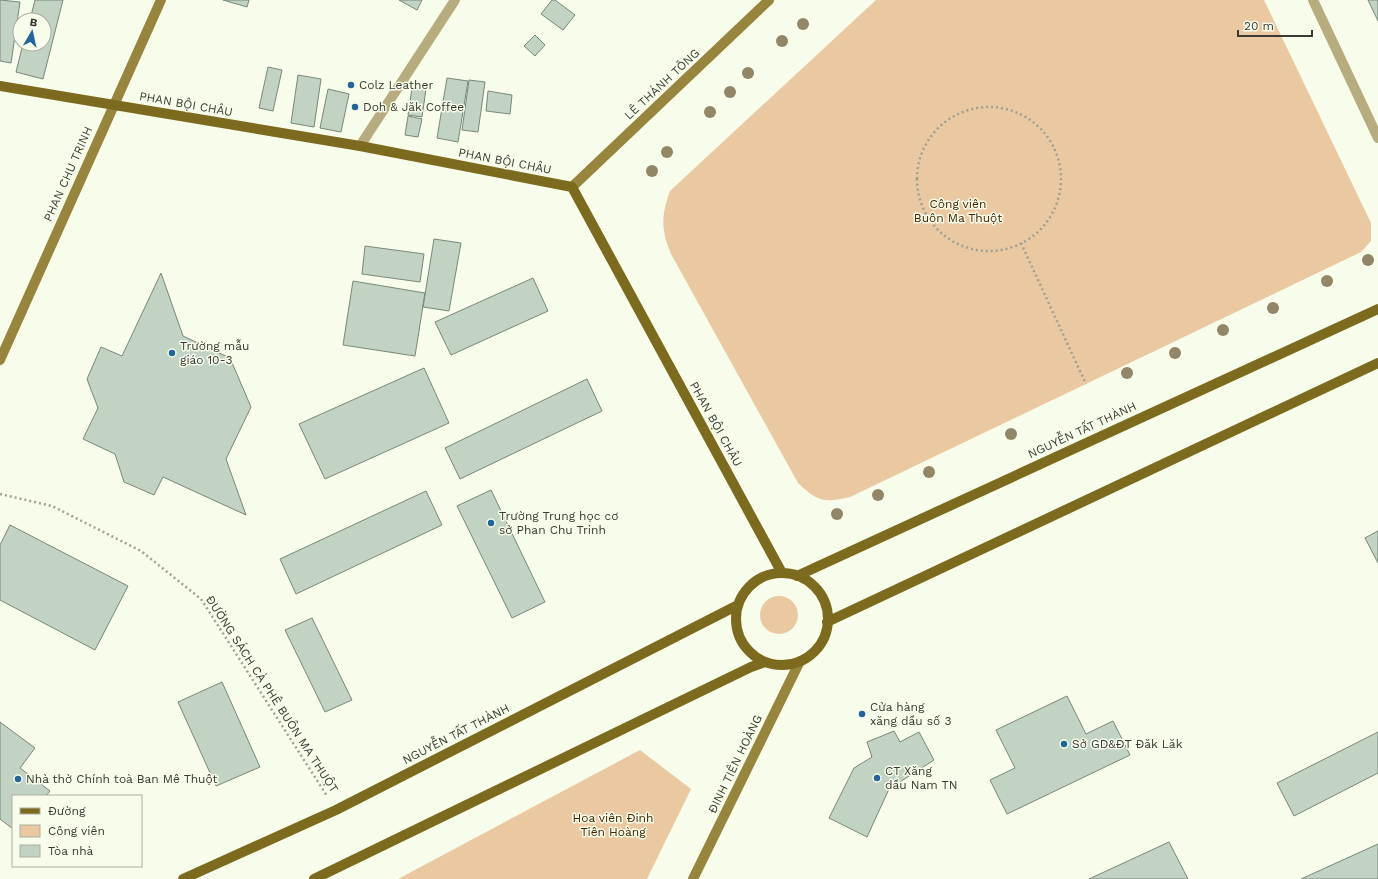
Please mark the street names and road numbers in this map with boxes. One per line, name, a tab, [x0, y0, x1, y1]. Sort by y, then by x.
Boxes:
street label: LÊ THÁNH TÔNG	[622, 46, 702, 122]
street label: PHAN BỘI CHÂU	[138, 89, 234, 119]
street label: PHAN CHU TRINH	[41, 124, 95, 224]
street label: PHAN BỘI CHÂU	[457, 145, 553, 177]
street label: PHAN BỘI CHÂU	[687, 379, 745, 469]
street label: NGUYỄN TẤT THÀNH	[1025, 397, 1139, 461]
street label: ĐƯỜNG SÁCH CÀ PHÊ BUÔN MA THUỘT	[203, 593, 341, 795]
street label: NGUYỄN TẤT THÀNH	[399, 699, 512, 767]
street label: ĐINH TIÊN HOÀNG	[705, 712, 765, 816]

